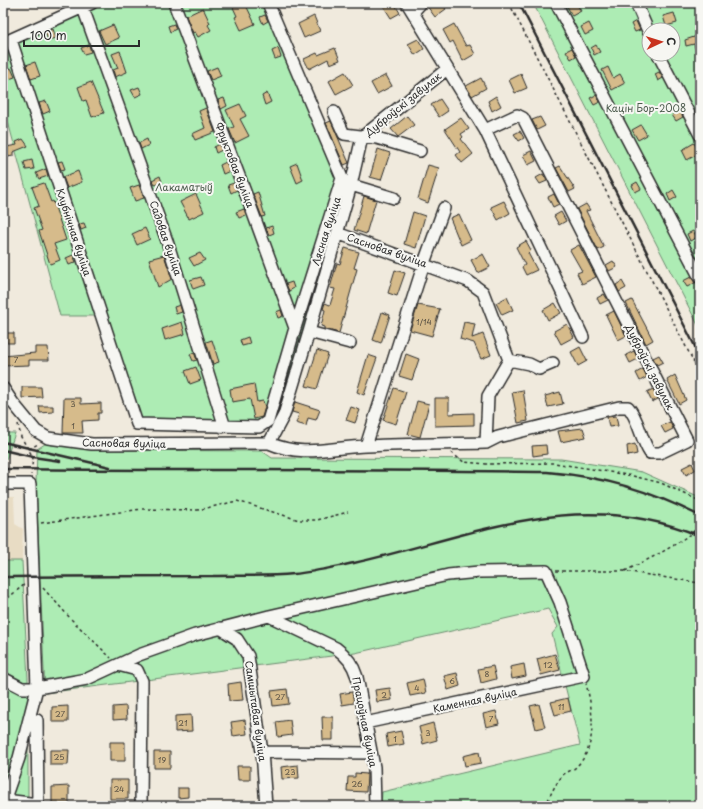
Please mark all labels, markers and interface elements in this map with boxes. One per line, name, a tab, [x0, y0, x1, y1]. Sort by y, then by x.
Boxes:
scale bar	[24, 22, 139, 48]
north arrow	[641, 22, 681, 62]
text: 100 m	[30, 26, 67, 44]
text: С	[663, 37, 680, 46]
street label: Дуброўскі завулак	[361, 68, 445, 141]
park label: Кацін Бор-2008	[606, 100, 686, 115]
street label: Фруктовая вуліца	[211, 120, 259, 211]
park label: Лакаматыў	[155, 179, 213, 194]
street label: Клубнічная вуліца	[52, 186, 96, 279]
street label: Лясная вуліца	[307, 194, 345, 268]
street label: Садовая вуліца	[146, 198, 187, 278]
street label: Сасновая вуліца	[345, 229, 430, 272]
house number: 1/14	[416, 316, 432, 328]
street label: Дуброўскі завулак	[621, 320, 679, 413]
house number: 7	[14, 354, 19, 366]
house number: 3	[70, 398, 76, 410]
house number: 1	[71, 420, 75, 432]
street label: Сасновая вуліца	[82, 434, 167, 452]
house number: 12	[543, 659, 553, 671]
street label: Самшытавая вуліца	[241, 660, 271, 763]
house number: 8	[485, 668, 490, 680]
street label: Працоўная вуліца	[348, 675, 382, 769]
house number: 6	[449, 675, 455, 687]
house number: 4	[414, 682, 420, 694]
street label: Каменная вуліца	[432, 683, 519, 717]
house number: 2	[381, 689, 387, 701]
house number: 27	[275, 691, 285, 703]
house number: 11	[558, 701, 564, 713]
house number: 27	[55, 708, 65, 720]
house number: 7	[489, 713, 494, 725]
house number: 21	[178, 717, 188, 729]
house number: 3	[425, 727, 431, 739]
house number: 1	[393, 733, 397, 745]
house number: 25	[54, 751, 64, 763]
house number: 19	[158, 754, 166, 766]
house number: 23	[285, 766, 295, 778]
house number: 26	[352, 778, 363, 790]
house number: 24	[114, 783, 124, 795]

